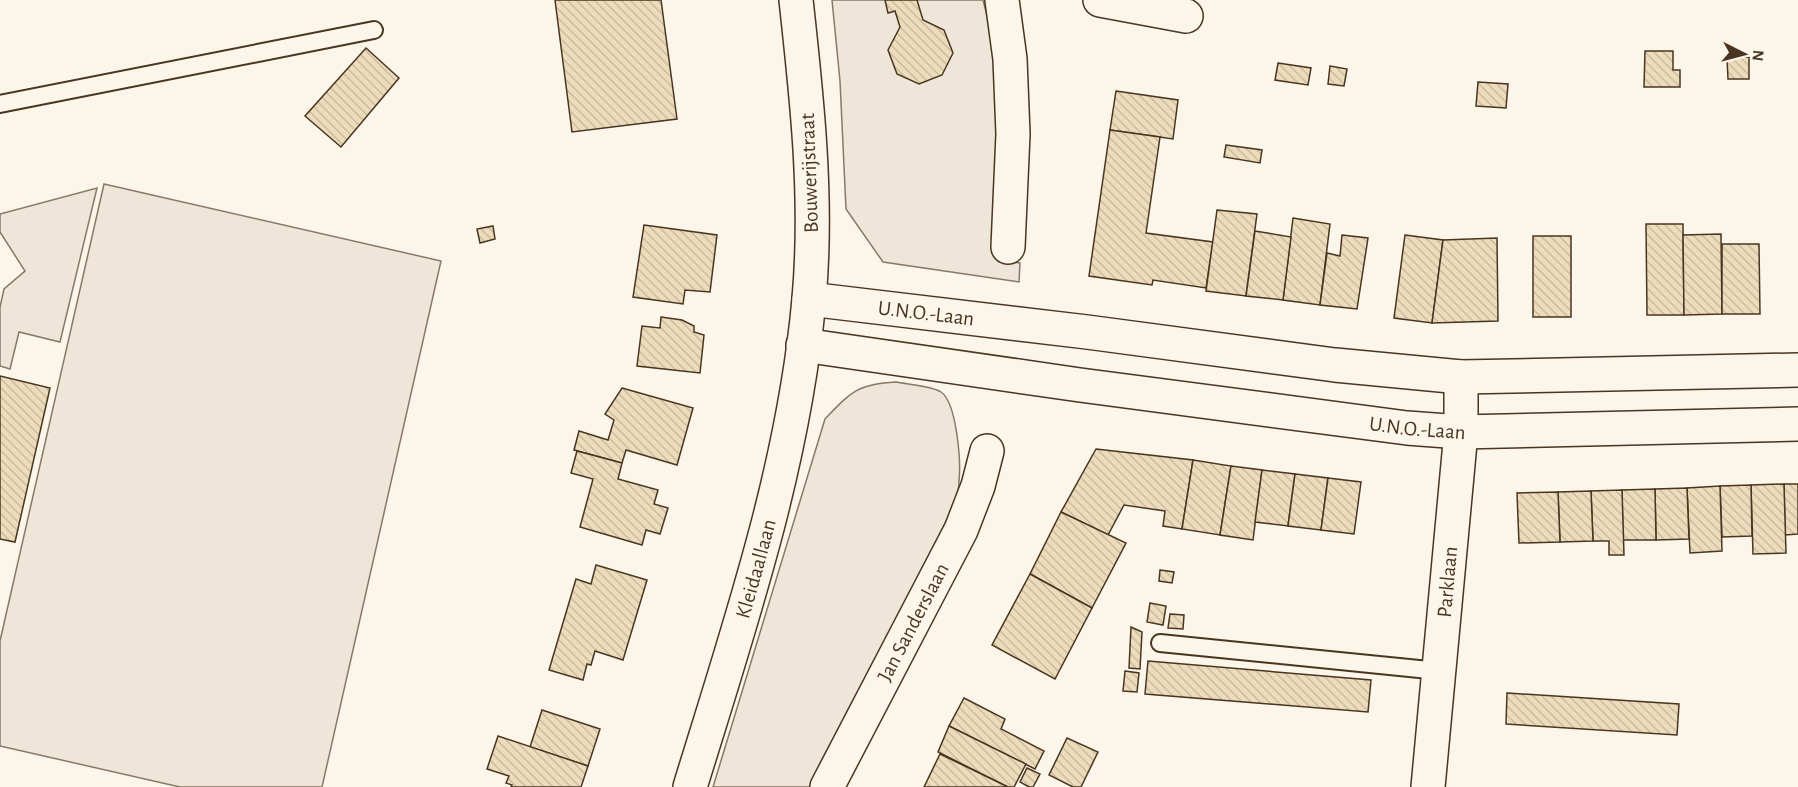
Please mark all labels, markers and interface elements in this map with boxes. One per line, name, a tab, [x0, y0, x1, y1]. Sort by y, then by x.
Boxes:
north arrow	[1714, 24, 1774, 84]
text: N	[1749, 49, 1766, 62]
street label: Bouwerijstraat	[797, 112, 822, 233]
street label: U.N.O.-Laan	[877, 297, 975, 330]
street label: U.N.O.-Laan	[1368, 413, 1466, 443]
street label: Kleidaallaan	[732, 517, 780, 621]
street label: Parklaan	[1434, 545, 1461, 618]
street label: Jan Sanderslaan	[874, 560, 953, 685]

